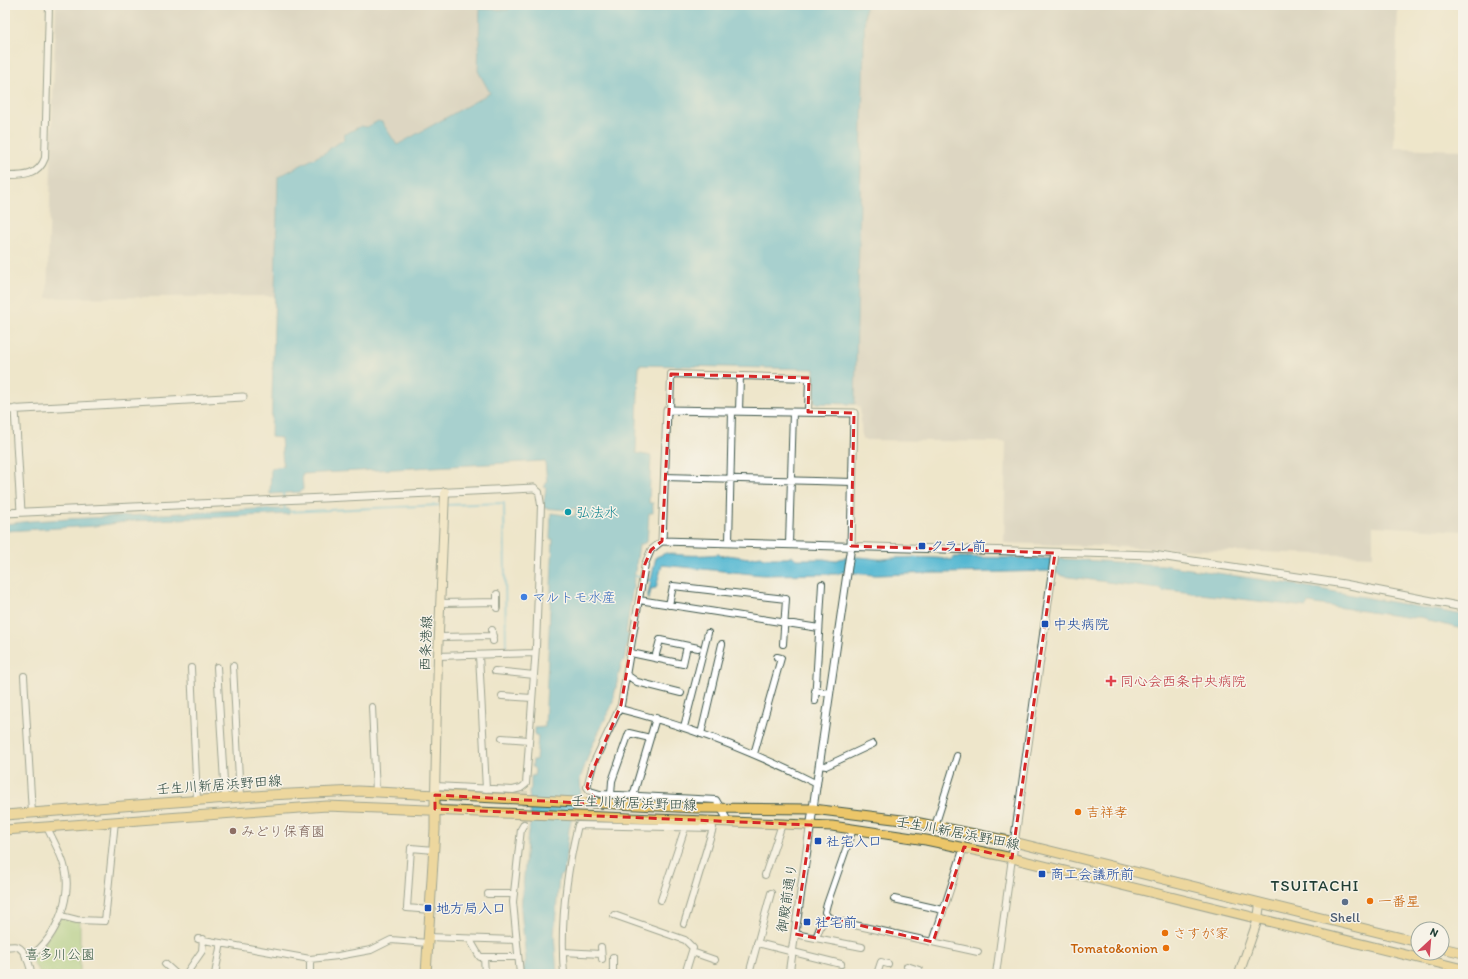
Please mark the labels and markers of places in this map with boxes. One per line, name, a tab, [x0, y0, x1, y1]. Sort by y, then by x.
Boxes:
place label: 弘法水	[576, 504, 618, 521]
marker: 弘法水	[563, 507, 573, 517]
place label: クラレ前	[930, 538, 986, 555]
marker: クラレ前	[917, 541, 927, 551]
place label: マルトモ水産	[532, 589, 616, 606]
marker: マルトモ水産	[519, 592, 529, 602]
place label: 中央病院	[1053, 616, 1109, 633]
marker: 中央病院	[1040, 619, 1050, 629]
place label: 同心会西条中央病院	[1120, 673, 1246, 690]
marker: 同心会西条中央病院	[1105, 675, 1117, 687]
place label: 吉祥孝	[1086, 804, 1128, 821]
marker: 吉祥孝	[1073, 807, 1083, 817]
place label: みどり保育園	[241, 823, 325, 840]
marker: みどり保育園	[228, 826, 238, 836]
place label: 社宅入口	[826, 833, 882, 850]
marker: 社宅入口	[813, 836, 823, 846]
place label: 商工会議所前	[1050, 866, 1134, 883]
marker: 商工会議所前	[1037, 869, 1047, 879]
place label: 一番星	[1378, 893, 1420, 910]
marker: 一番星	[1365, 896, 1375, 906]
marker: Shell	[1340, 897, 1350, 907]
place label: 地方局入口	[436, 900, 506, 917]
marker: 地方局入口	[423, 903, 433, 913]
place label: Shell	[1330, 909, 1360, 926]
place label: 社宅前	[815, 914, 857, 931]
marker: 社宅前	[802, 917, 812, 927]
place label: さすが家	[1173, 925, 1229, 942]
marker: さすが家	[1160, 928, 1170, 938]
place label: Tomato&onion	[1071, 940, 1158, 957]
marker: Tomato&onion	[1161, 943, 1171, 953]

